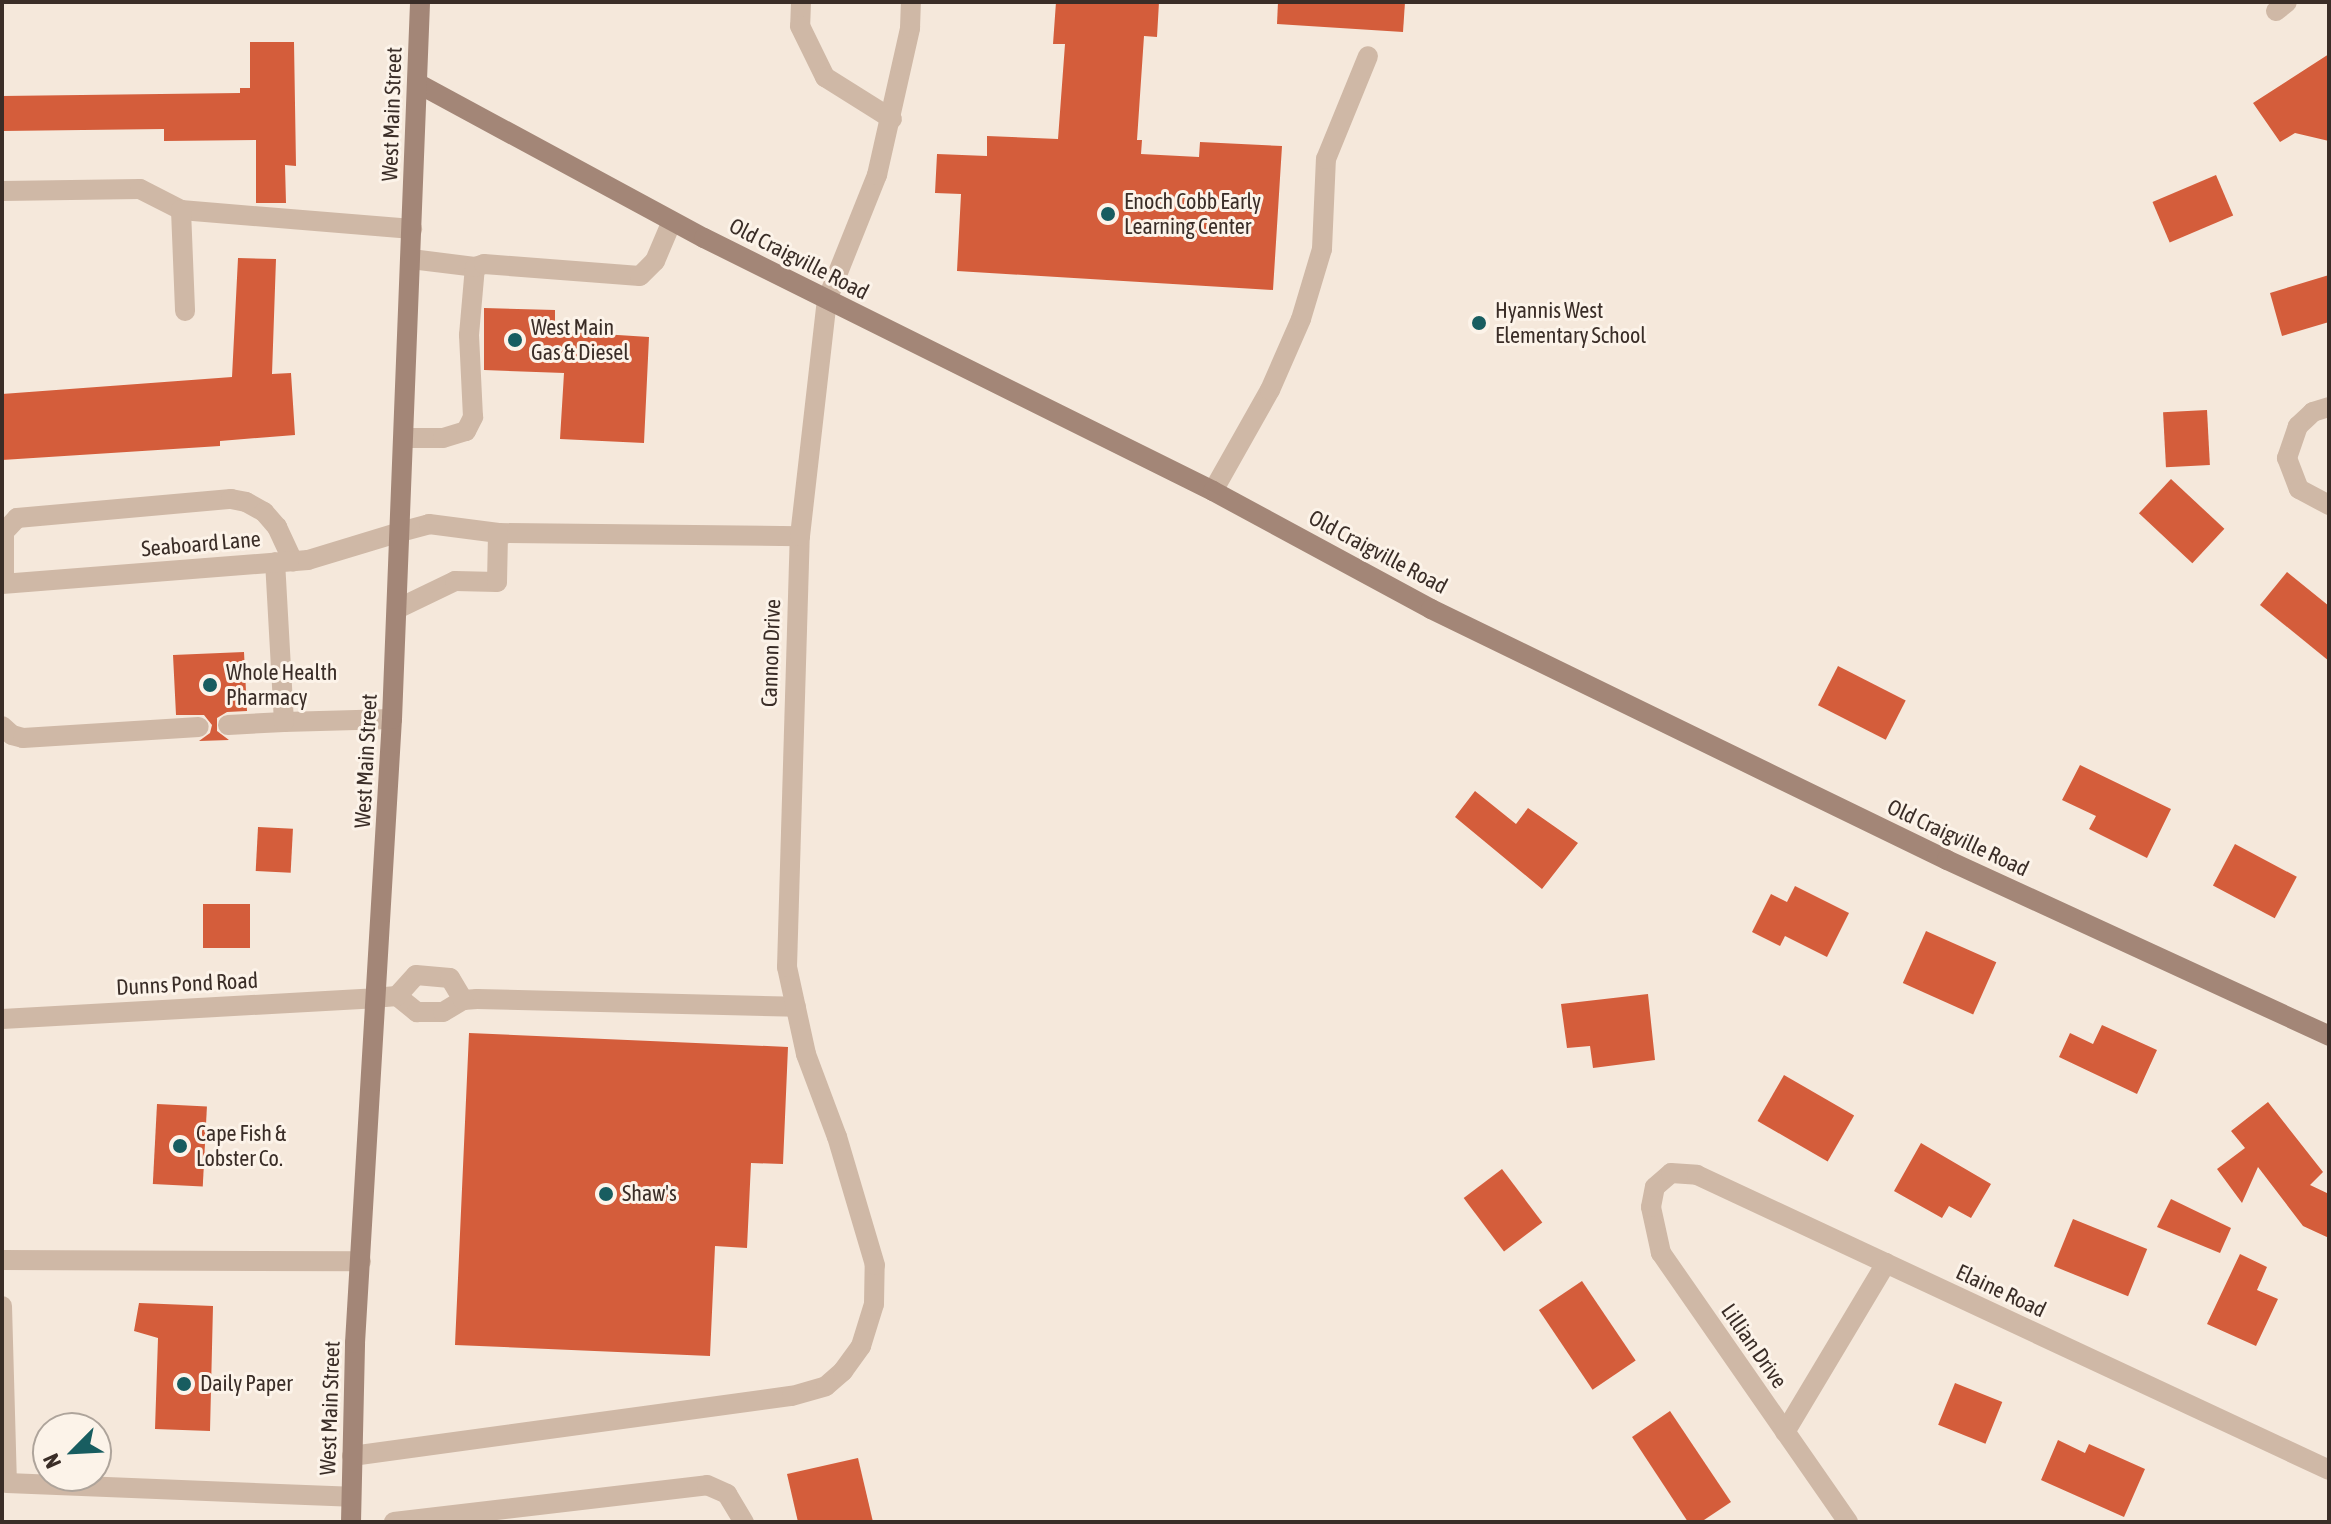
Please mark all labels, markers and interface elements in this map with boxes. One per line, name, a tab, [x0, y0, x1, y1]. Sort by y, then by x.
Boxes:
street label: West Main Street	[376, 46, 408, 182]
place label: Enoch Cobb Early Learning Center	[1124, 188, 1261, 240]
marker: Enoch Cobb Early Learning Center	[1099, 205, 1117, 223]
street label: Old Craigville Road	[725, 212, 873, 306]
place label: Hyannis West Elementary School	[1495, 297, 1646, 348]
place label: West Main Gas & Diesel	[531, 314, 629, 366]
marker: Hyannis West Elementary School	[1470, 314, 1488, 332]
marker: West Main Gas & Diesel	[506, 331, 524, 349]
street label: Old Craigville Road	[1304, 504, 1452, 600]
street label: Seaboard Lane	[140, 526, 262, 562]
street label: Cannon Drive	[756, 598, 786, 708]
place label: Whole Health Pharmacy	[226, 659, 337, 710]
marker: Whole Health Pharmacy	[201, 676, 219, 694]
street label: West Main Street	[349, 693, 383, 829]
street label: Old Craigville Road	[1883, 794, 2033, 882]
street label: Dunns Pond Road	[115, 967, 259, 1001]
place label: Cape Fish & Lobster Co.	[196, 1120, 286, 1172]
marker: Cape Fish & Lobster Co.	[171, 1137, 189, 1155]
place label: Shaw's	[622, 1181, 677, 1207]
marker: Shaw's	[597, 1185, 615, 1203]
street label: Elaine Road	[1952, 1259, 2050, 1323]
street label: Lillian Drive	[1715, 1299, 1793, 1393]
street label: West Main Street	[314, 1340, 346, 1476]
place label: Daily Paper	[200, 1371, 293, 1397]
marker: Daily Paper	[175, 1375, 193, 1393]
north arrow	[32, 1412, 112, 1492]
text: N	[37, 1450, 66, 1472]

